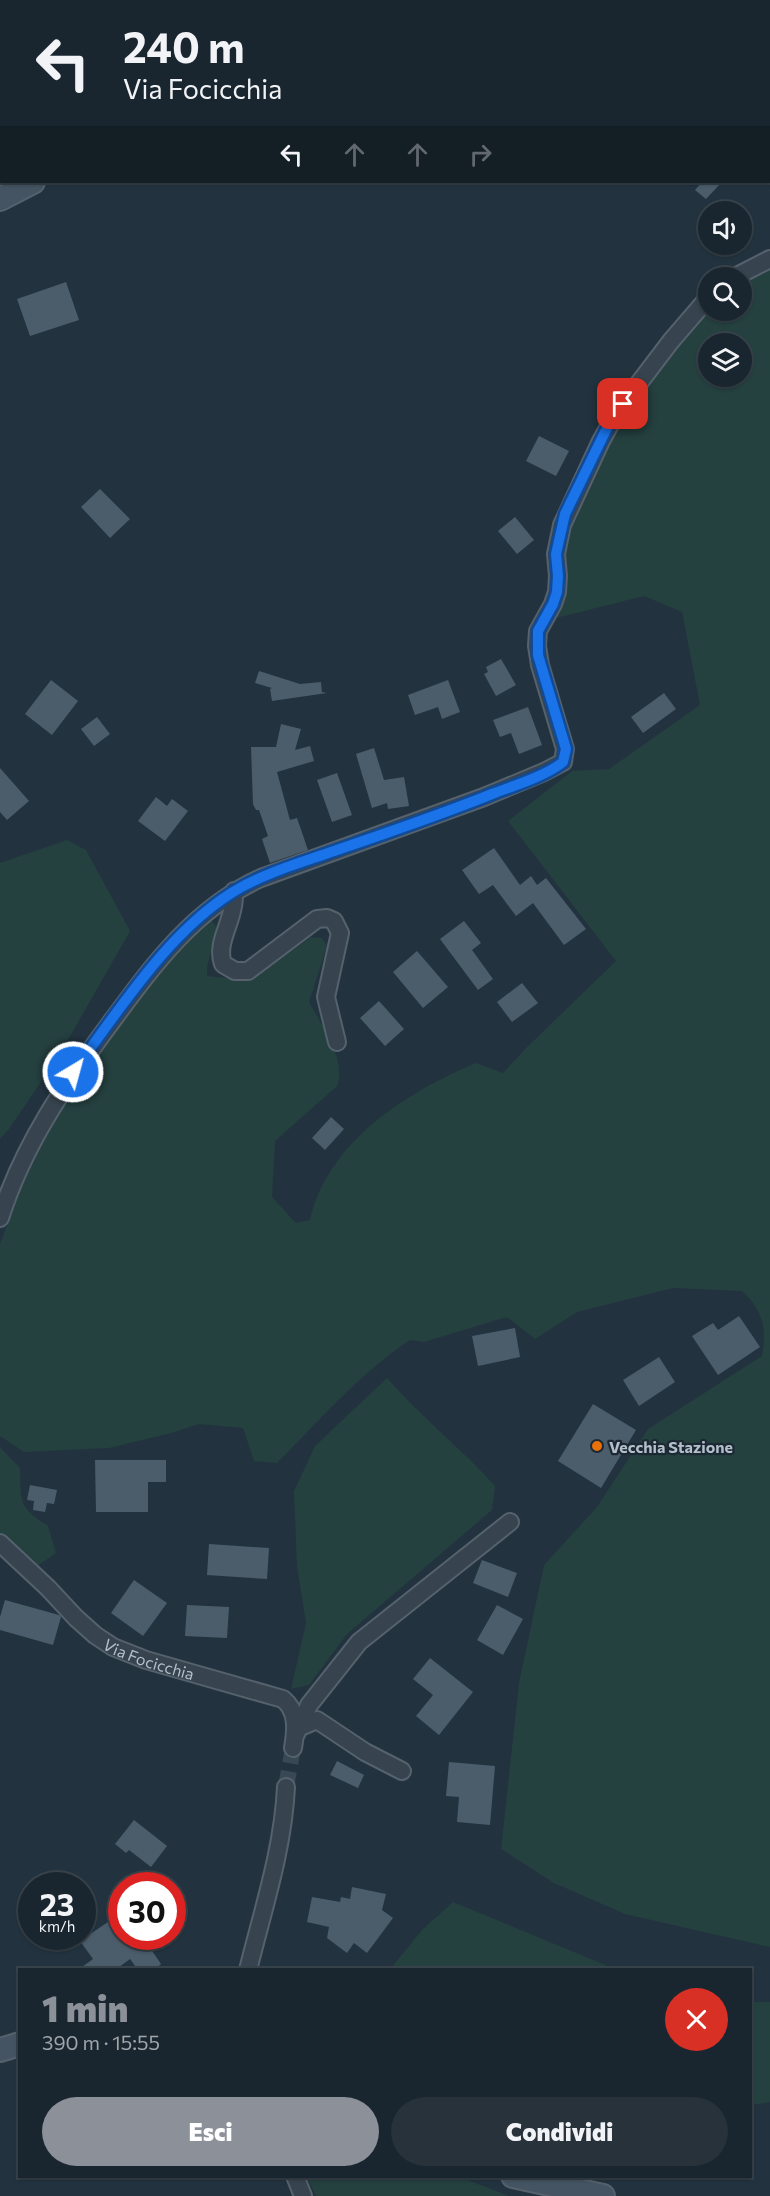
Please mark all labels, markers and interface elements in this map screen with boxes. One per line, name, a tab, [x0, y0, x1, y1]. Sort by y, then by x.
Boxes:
text: 240 m	[123, 20, 245, 72]
icon: left	[24, 24, 102, 102]
text: Via Focicchia	[123, 72, 282, 105]
icon: left	[275, 138, 308, 171]
icon: ahead	[338, 138, 371, 171]
icon: ahead	[401, 138, 434, 171]
icon: right	[464, 138, 497, 171]
map controls	[698, 201, 752, 387]
button: sound	[698, 201, 752, 255]
button: search	[698, 267, 752, 321]
button: layers	[698, 333, 752, 387]
pin	[597, 378, 648, 429]
icon: arrive	[606, 387, 639, 420]
position arrow	[41, 1040, 105, 1104]
place label: Vecchia Stazione	[609, 1437, 733, 1456]
marker: Vecchia Stazione	[590, 1439, 604, 1453]
street label: Via Focicchia	[100, 1634, 197, 1683]
speed limit sign: 30	[108, 1872, 186, 1950]
text: 23	[40, 1885, 74, 1922]
text: km/h	[39, 1917, 75, 1935]
text: 1 min	[42, 1985, 128, 2029]
button: close	[665, 1988, 728, 2051]
text: 390 m · 15:55	[42, 2030, 160, 2054]
button: Esci	[42, 2097, 379, 2166]
button: Condividi	[391, 2097, 728, 2166]

